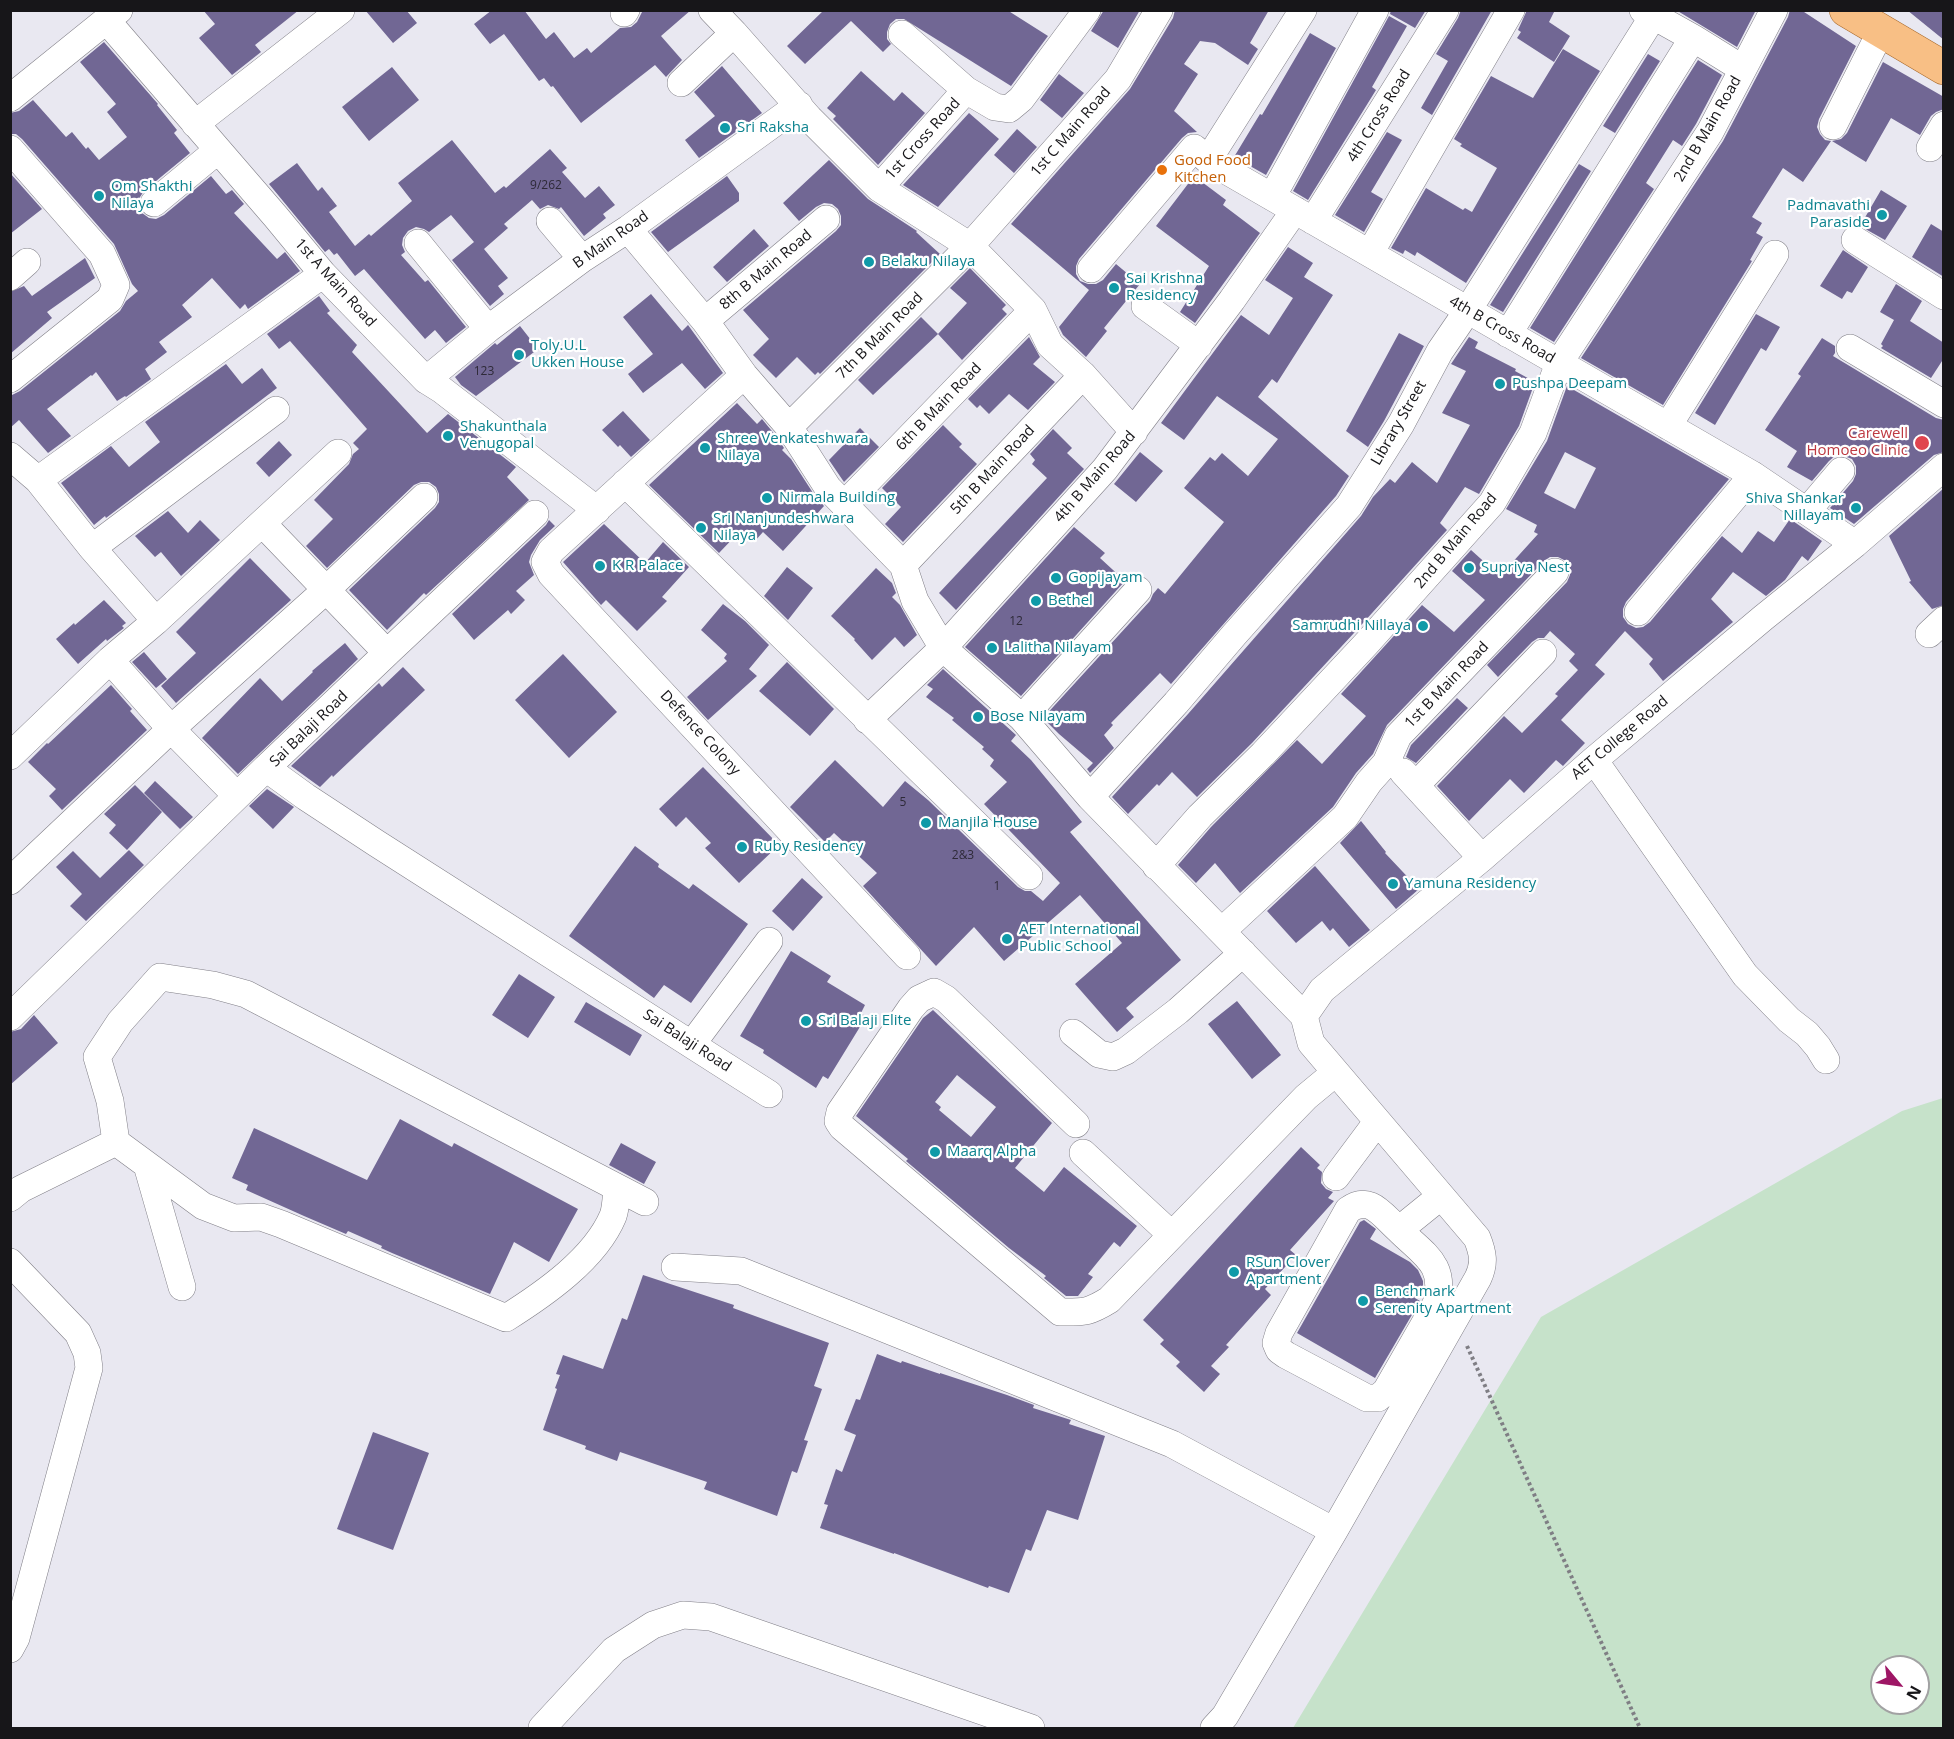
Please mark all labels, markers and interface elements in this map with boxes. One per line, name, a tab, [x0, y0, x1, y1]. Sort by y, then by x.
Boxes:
street label: 4th Cross Road	[1343, 66, 1415, 166]
street label: 2nd B Main Road	[1670, 73, 1746, 185]
street label: 1st C Main Road	[1027, 84, 1115, 180]
street label: 1st Cross Road	[882, 94, 964, 184]
place label: Sri Raksha	[737, 119, 809, 137]
marker: Sri Raksha	[718, 121, 732, 135]
place label: Good Food Kitchen	[1174, 152, 1251, 187]
marker: Good Food Kitchen	[1155, 163, 1169, 177]
place label: Om Shakthi Nilaya	[111, 178, 192, 213]
house number: 9/262	[530, 179, 562, 193]
marker: Om Shakthi Nilaya	[92, 189, 106, 203]
place label: Padmavathi Paraside	[1787, 197, 1870, 232]
street label: B Main Road	[570, 207, 652, 273]
marker: Padmavathi Paraside	[1875, 208, 1889, 222]
street label: 8th B Main Road	[716, 226, 816, 314]
street label: 1st A Main Road	[291, 235, 379, 331]
place label: Belaku Nilaya	[881, 253, 975, 271]
marker: Belaku Nilaya	[862, 255, 876, 269]
place label: Sai Krishna Residency	[1126, 270, 1203, 305]
marker: Sai Krishna Residency	[1107, 281, 1121, 295]
street label: 7th B Main Road	[833, 289, 927, 383]
street label: 4th B Cross Road	[1446, 292, 1558, 368]
place label: Toly.U.L Ukken House	[531, 337, 624, 372]
marker: Toly.U.L Ukken House	[512, 348, 526, 362]
street label: 6th B Main Road	[893, 359, 985, 455]
house number: 123	[474, 365, 494, 379]
place label: Pushpa Deepam	[1512, 375, 1627, 393]
street label: Library Street	[1368, 377, 1430, 469]
marker: Pushpa Deepam	[1493, 377, 1507, 391]
place label: Shakunthala Venugopal	[460, 418, 547, 453]
street label: 5th B Main Road	[947, 422, 1039, 518]
place label: Carewell Homoeo Clinic	[1806, 425, 1908, 460]
street label: 4th B Main Road	[1050, 428, 1140, 526]
marker: Shakunthala Venugopal	[441, 429, 455, 443]
place label: Shree Venkateshwara Nilaya	[717, 430, 869, 465]
marker: Carewell Homoeo Clinic	[1913, 434, 1931, 452]
marker: Shree Venkateshwara Nilaya	[698, 441, 712, 455]
place label: Nirmala Building	[779, 489, 895, 507]
street label: 2nd B Main Road	[1411, 490, 1501, 592]
place label: Shiva Shankar Nillayam	[1746, 490, 1844, 525]
marker: Nirmala Building	[760, 491, 774, 505]
marker: Shiva Shankar Nillayam	[1849, 501, 1863, 515]
place label: Sri Nanjundeshwara Nilaya	[713, 510, 854, 545]
marker: Sri Nanjundeshwara Nilaya	[694, 521, 708, 535]
place label: K R Palace	[612, 557, 683, 575]
marker: K R Palace	[593, 559, 607, 573]
place label: Supriya Nest	[1481, 559, 1569, 577]
marker: Supriya Nest	[1462, 561, 1476, 575]
place label: Gopijayam	[1068, 569, 1143, 587]
marker: Gopijayam	[1049, 571, 1063, 585]
place label: Bethel	[1048, 592, 1093, 610]
marker: Bethel	[1029, 594, 1043, 608]
house number: 12	[1009, 615, 1023, 629]
place label: Samrudhi Nillaya	[1292, 617, 1411, 635]
marker: Samrudhi Nillaya	[1416, 619, 1430, 633]
street label: 1st B Main Road	[1401, 638, 1493, 732]
place label: Lalitha Nilayam	[1004, 639, 1111, 657]
marker: Lalitha Nilayam	[985, 641, 999, 655]
street label: Sai Balaji Road	[266, 687, 352, 771]
street label: Defence Colony	[656, 687, 744, 779]
street label: AET College Road	[1568, 692, 1672, 784]
place label: Bose Nilayam	[990, 708, 1085, 726]
marker: Bose Nilayam	[971, 710, 985, 724]
house number: 5	[900, 796, 906, 810]
place label: Manjila House	[938, 814, 1037, 832]
marker: Manjila House	[919, 816, 933, 830]
place label: Ruby Residency	[754, 838, 863, 856]
marker: Ruby Residency	[735, 840, 749, 854]
house number: 2&3	[952, 849, 974, 863]
place label: Yamuna Residency	[1405, 875, 1536, 893]
marker: Yamuna Residency	[1386, 877, 1400, 891]
house number: 1	[994, 880, 1000, 894]
place label: AET International Public School	[1019, 921, 1139, 956]
marker: AET International Public School	[1000, 932, 1014, 946]
street label: Sai Balaji Road	[639, 1006, 735, 1076]
place label: Sri Balaji Elite	[818, 1012, 911, 1030]
marker: Sri Balaji Elite	[799, 1014, 813, 1028]
place label: Maarq Alpha	[947, 1143, 1036, 1161]
marker: Maarq Alpha	[928, 1145, 942, 1159]
place label: RSun Clover Apartment	[1246, 1254, 1330, 1289]
marker: RSun Clover Apartment	[1227, 1265, 1241, 1279]
place label: Benchmark Serenity Apartment	[1375, 1283, 1511, 1318]
marker: Benchmark Serenity Apartment	[1356, 1294, 1370, 1308]
north arrow	[1870, 1655, 1930, 1715]
text: N	[1901, 1682, 1927, 1704]

